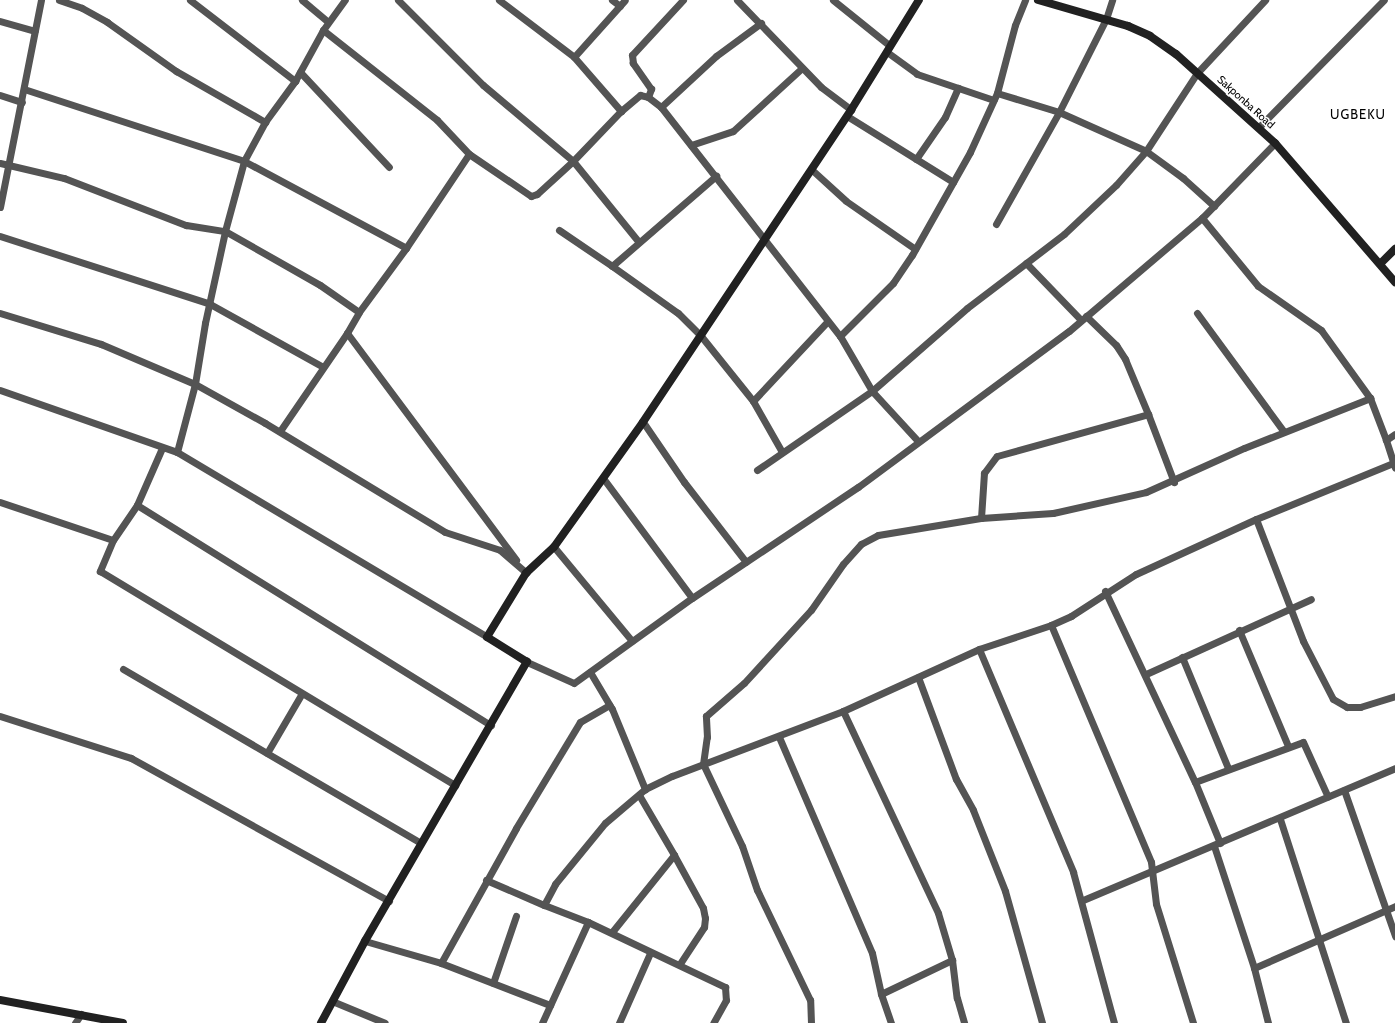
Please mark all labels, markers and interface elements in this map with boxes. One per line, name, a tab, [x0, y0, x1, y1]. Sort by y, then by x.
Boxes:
street label: Sakponba Road	[1215, 73, 1277, 131]
district label: UGBEKU	[1330, 106, 1386, 122]

